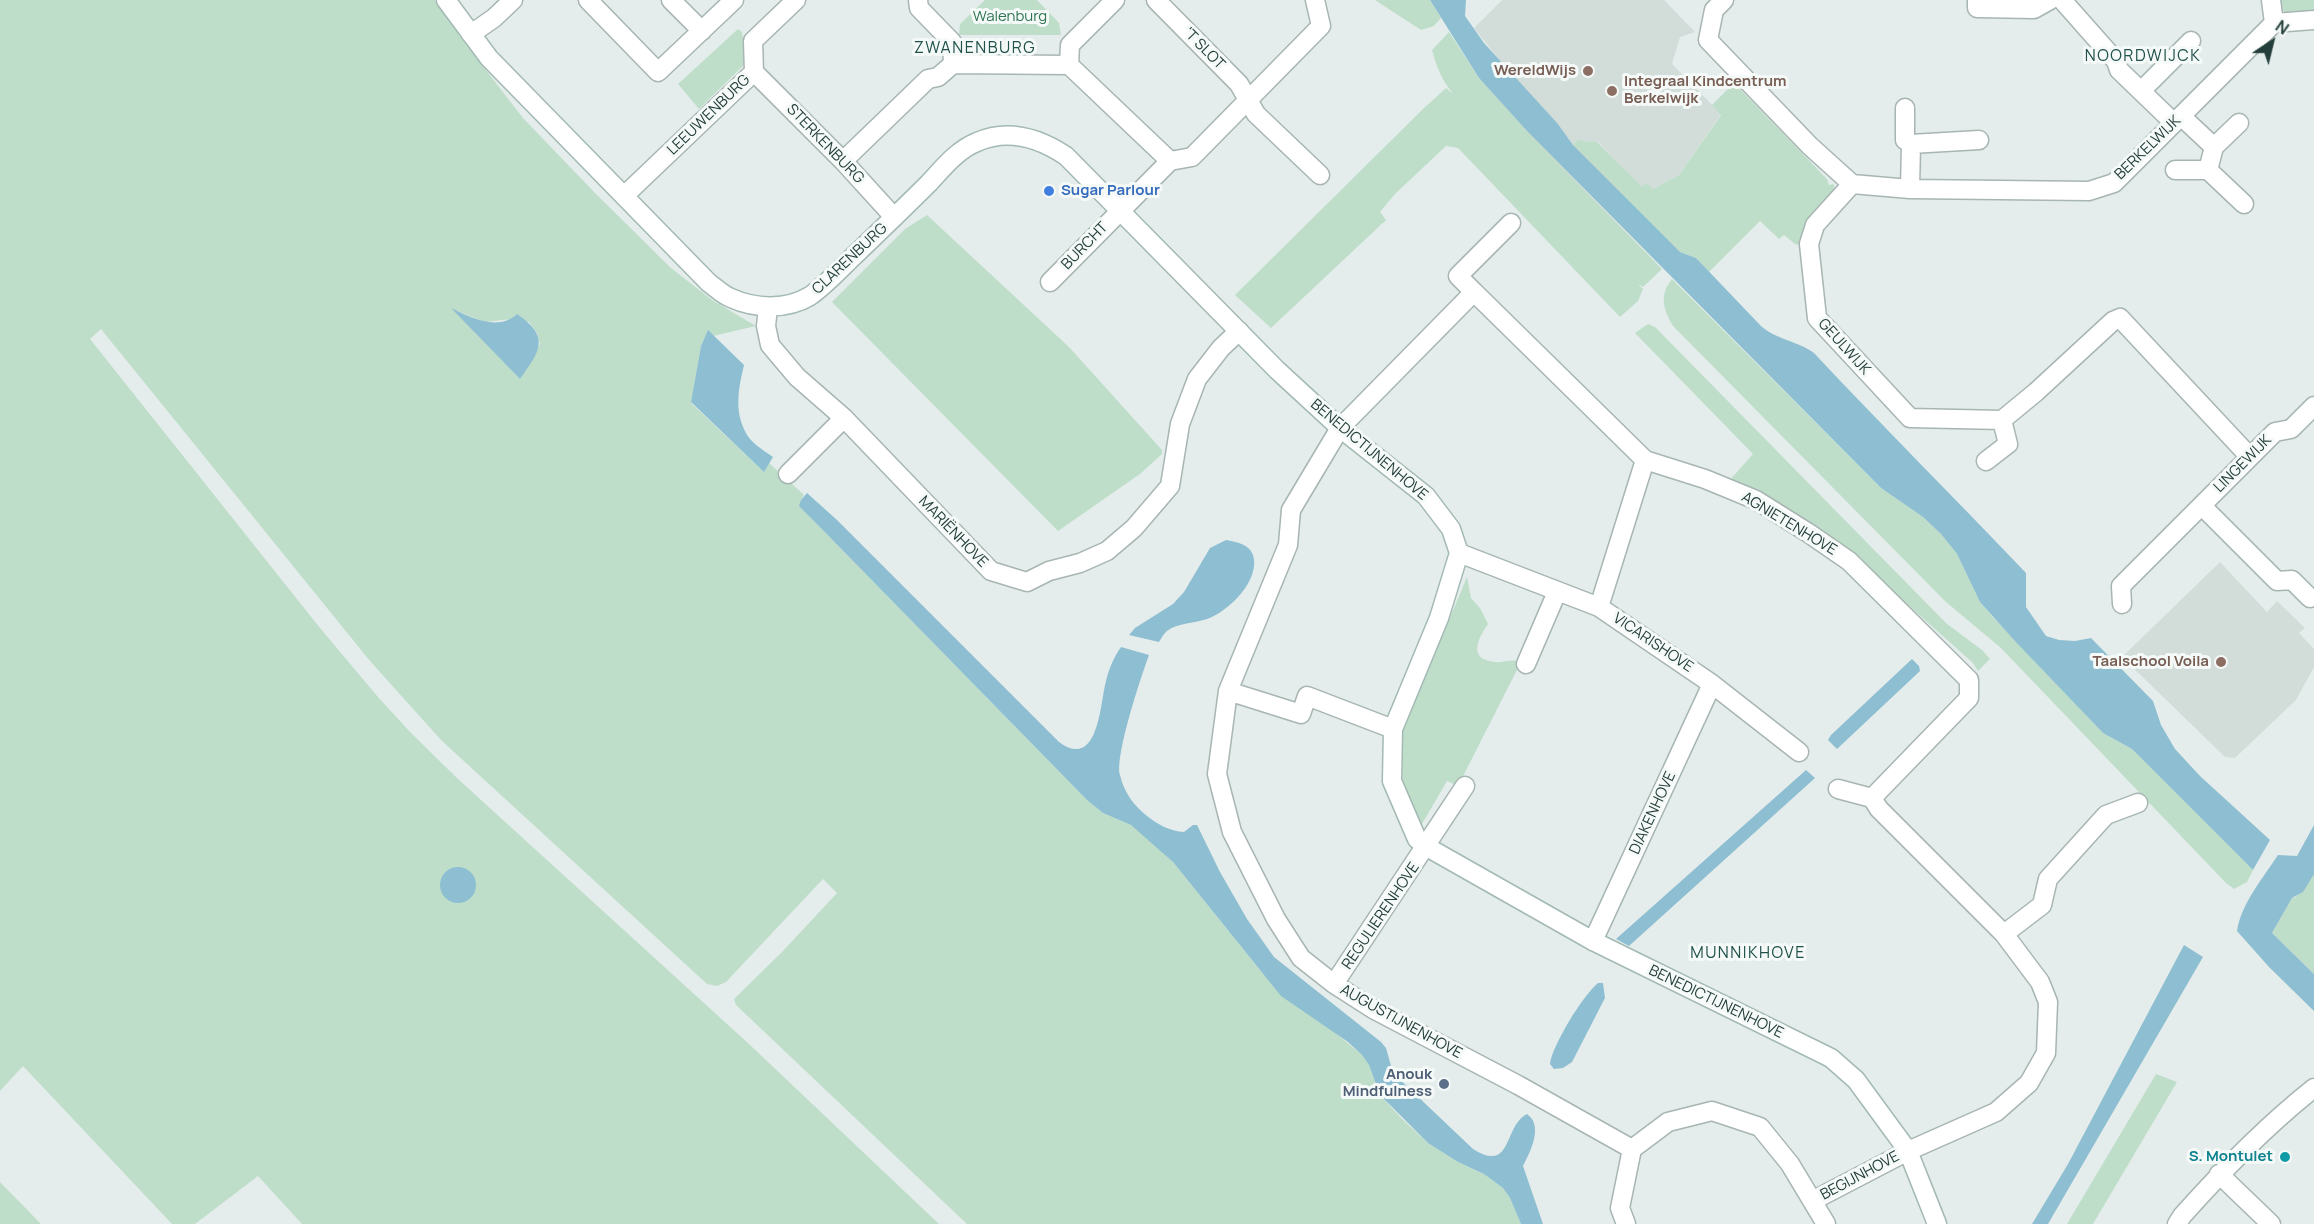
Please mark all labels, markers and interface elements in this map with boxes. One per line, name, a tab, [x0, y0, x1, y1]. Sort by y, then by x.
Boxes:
park label: Walenburg	[973, 8, 1047, 26]
north arrow	[2242, 12, 2302, 72]
text: N	[2271, 15, 2293, 40]
street label: 'T SLOT	[1180, 25, 1228, 73]
district label: ZWANENBURG	[914, 39, 1036, 59]
district label: NOORDWIJCK	[2085, 47, 2201, 67]
place label: WereldWijs	[1494, 62, 1576, 80]
marker: WereldWijs	[1581, 64, 1595, 78]
street label: LEEUWENBURG	[664, 71, 754, 159]
place label: Integraal Kindcentrum Berkelwijk	[1624, 73, 1787, 108]
marker: Integraal Kindcentrum Berkelwijk	[1605, 84, 1619, 98]
street label: STERKENBURG	[783, 100, 867, 188]
street label: BERKELWIJK	[2111, 112, 2185, 184]
place label: Sugar Parlour	[1061, 182, 1160, 200]
marker: Sugar Parlour	[1042, 184, 1056, 198]
street label: BURCHT	[1058, 219, 1112, 273]
street label: CLARENBURG	[809, 220, 891, 298]
street label: GEULWIJK	[1814, 315, 1874, 379]
street label: BENEDICTIJNENHOVE	[1307, 396, 1431, 504]
street label: LINGEWIJK	[2210, 431, 2276, 497]
street label: AGNIETENHOVE	[1738, 488, 1840, 560]
street label: MARIËNHOVE	[915, 493, 991, 571]
street label: VICARISHOVE	[1609, 610, 1697, 676]
place label: Taalschool Voila	[2093, 653, 2209, 671]
marker: Taalschool Voila	[2214, 655, 2228, 669]
street label: DIAKENHOVE	[1626, 769, 1680, 857]
street label: REGULIERENHOVE	[1339, 859, 1423, 973]
district label: MUNNIKHOVE	[1690, 944, 1806, 964]
street label: BENEDICTIJNENHOVE	[1646, 962, 1786, 1042]
street label: AUGUSTIJNENHOVE	[1337, 981, 1465, 1063]
place label: Anouk Mindfulness	[1343, 1066, 1432, 1101]
marker: Anouk Mindfulness	[1437, 1077, 1451, 1091]
street label: BEGIJNHOVE	[1817, 1148, 1903, 1204]
place label: S. Montulet	[2189, 1148, 2273, 1166]
marker: S. Montulet	[2278, 1150, 2292, 1164]

